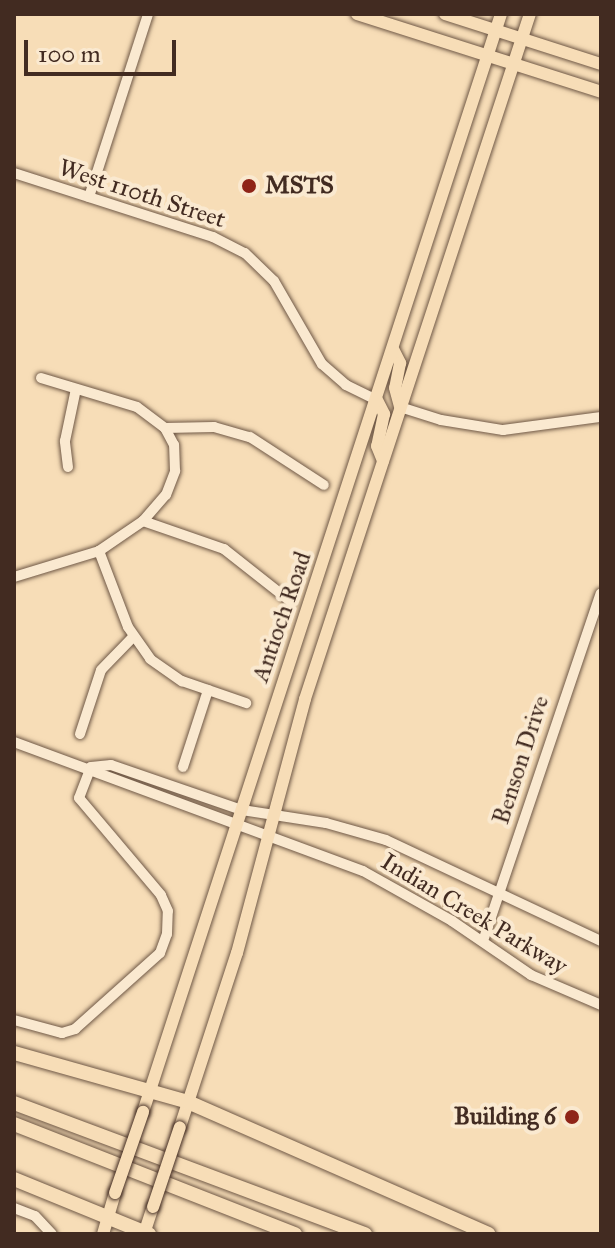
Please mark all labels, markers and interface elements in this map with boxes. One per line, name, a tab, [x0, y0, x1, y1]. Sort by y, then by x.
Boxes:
scale bar	[28, 24, 180, 74]
text: 100 m	[38, 39, 101, 69]
street label: West 110th Street	[55, 153, 229, 235]
place label: MSTS	[265, 172, 334, 200]
marker: MSTS	[240, 177, 258, 195]
street label: Antioch Road	[246, 548, 318, 686]
street label: Benson Drive	[487, 692, 555, 828]
street label: Indian Creek Parkway	[376, 847, 572, 981]
place label: Building 6	[454, 1103, 556, 1131]
marker: Building 6	[563, 1108, 581, 1126]

